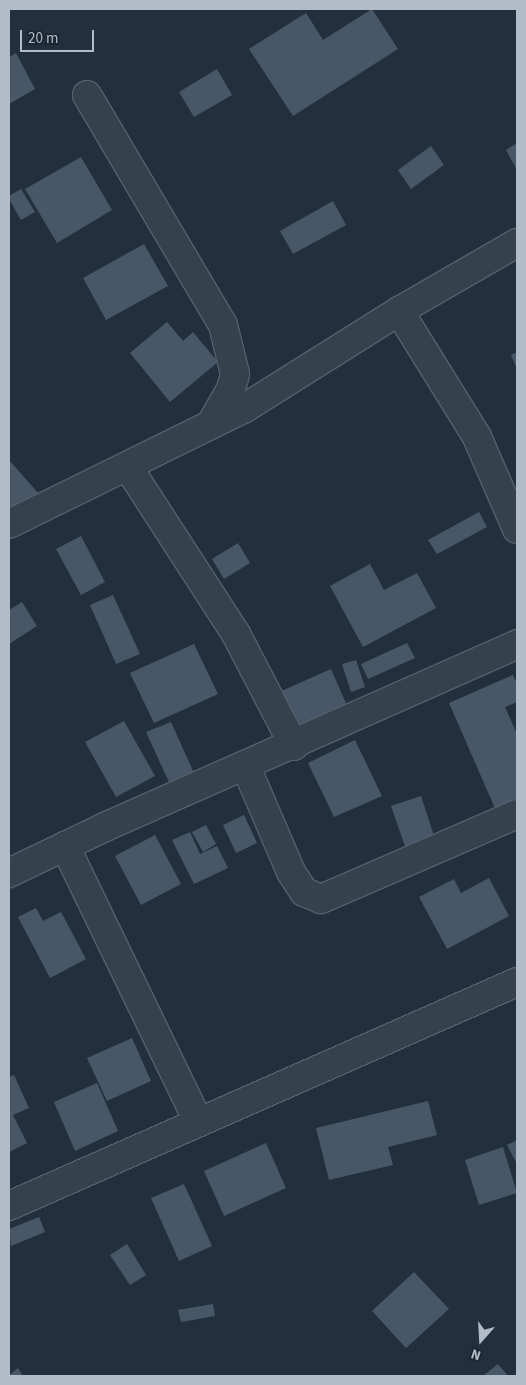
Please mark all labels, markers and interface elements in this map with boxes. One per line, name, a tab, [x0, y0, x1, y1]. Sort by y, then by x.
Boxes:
scale bar	[22, 20, 96, 52]
text: 20 m	[28, 28, 58, 49]
north arrow	[456, 1315, 506, 1365]
text: N	[468, 1343, 484, 1365]

